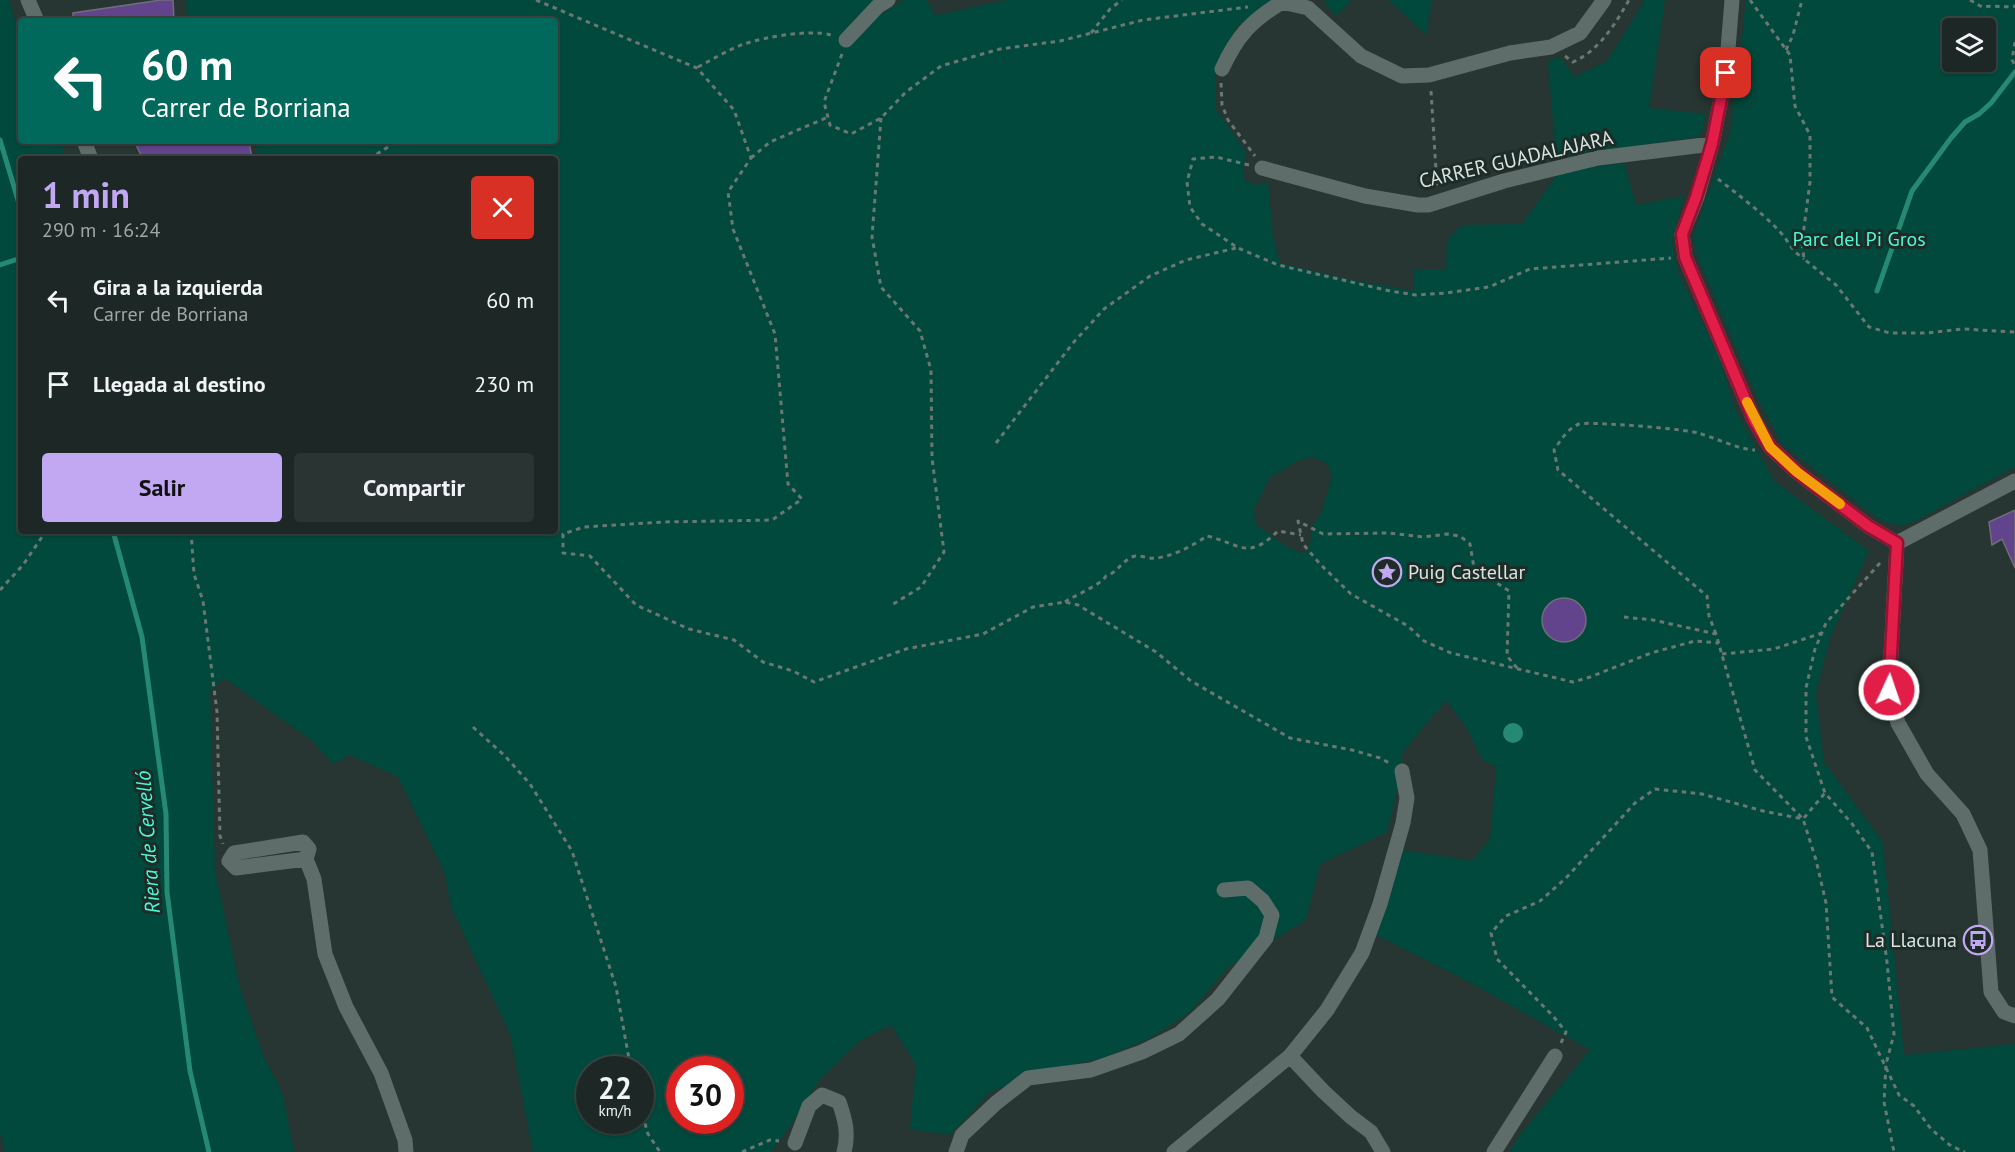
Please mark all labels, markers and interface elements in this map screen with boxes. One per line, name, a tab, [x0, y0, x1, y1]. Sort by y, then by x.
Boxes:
map controls	[1942, 18, 1996, 72]
button: layers	[1942, 18, 1996, 72]
text: 60 m	[141, 37, 233, 92]
icon: left	[42, 42, 120, 120]
pin	[1700, 47, 1751, 98]
icon: arrive	[1709, 56, 1742, 89]
text: Carrer de Borriana	[141, 90, 351, 124]
street label: CARRER GUADALAJARA	[1416, 124, 1616, 194]
text: 1 min	[42, 171, 130, 218]
button: close	[471, 176, 534, 239]
text: 290 m · 16:24	[42, 217, 160, 243]
park label: Parc del Pi Gros	[1792, 226, 1926, 252]
text: Gira a la izquierda	[93, 273, 263, 301]
icon: left	[42, 284, 75, 317]
text: 60 m	[486, 286, 534, 314]
text: Carrer de Borriana	[93, 301, 248, 327]
icon: arrive	[42, 368, 75, 401]
text: Llegada al destino	[93, 370, 266, 398]
text: 230 m	[474, 370, 534, 398]
button: Salir	[42, 453, 282, 522]
button: Compartir	[294, 453, 534, 522]
place icon: Puig Castellar	[1371, 556, 1403, 588]
place label: Puig Castellar	[1408, 559, 1525, 585]
position arrow	[1857, 658, 1921, 722]
water label: Riera de Cervelló	[129, 770, 166, 914]
bus stop icon: La Llacuna	[1962, 924, 1994, 956]
place label: La Llacuna	[1865, 927, 1957, 953]
speed limit sign: 30	[666, 1056, 744, 1134]
text: 22	[598, 1068, 632, 1107]
text: km/h	[599, 1101, 631, 1120]

